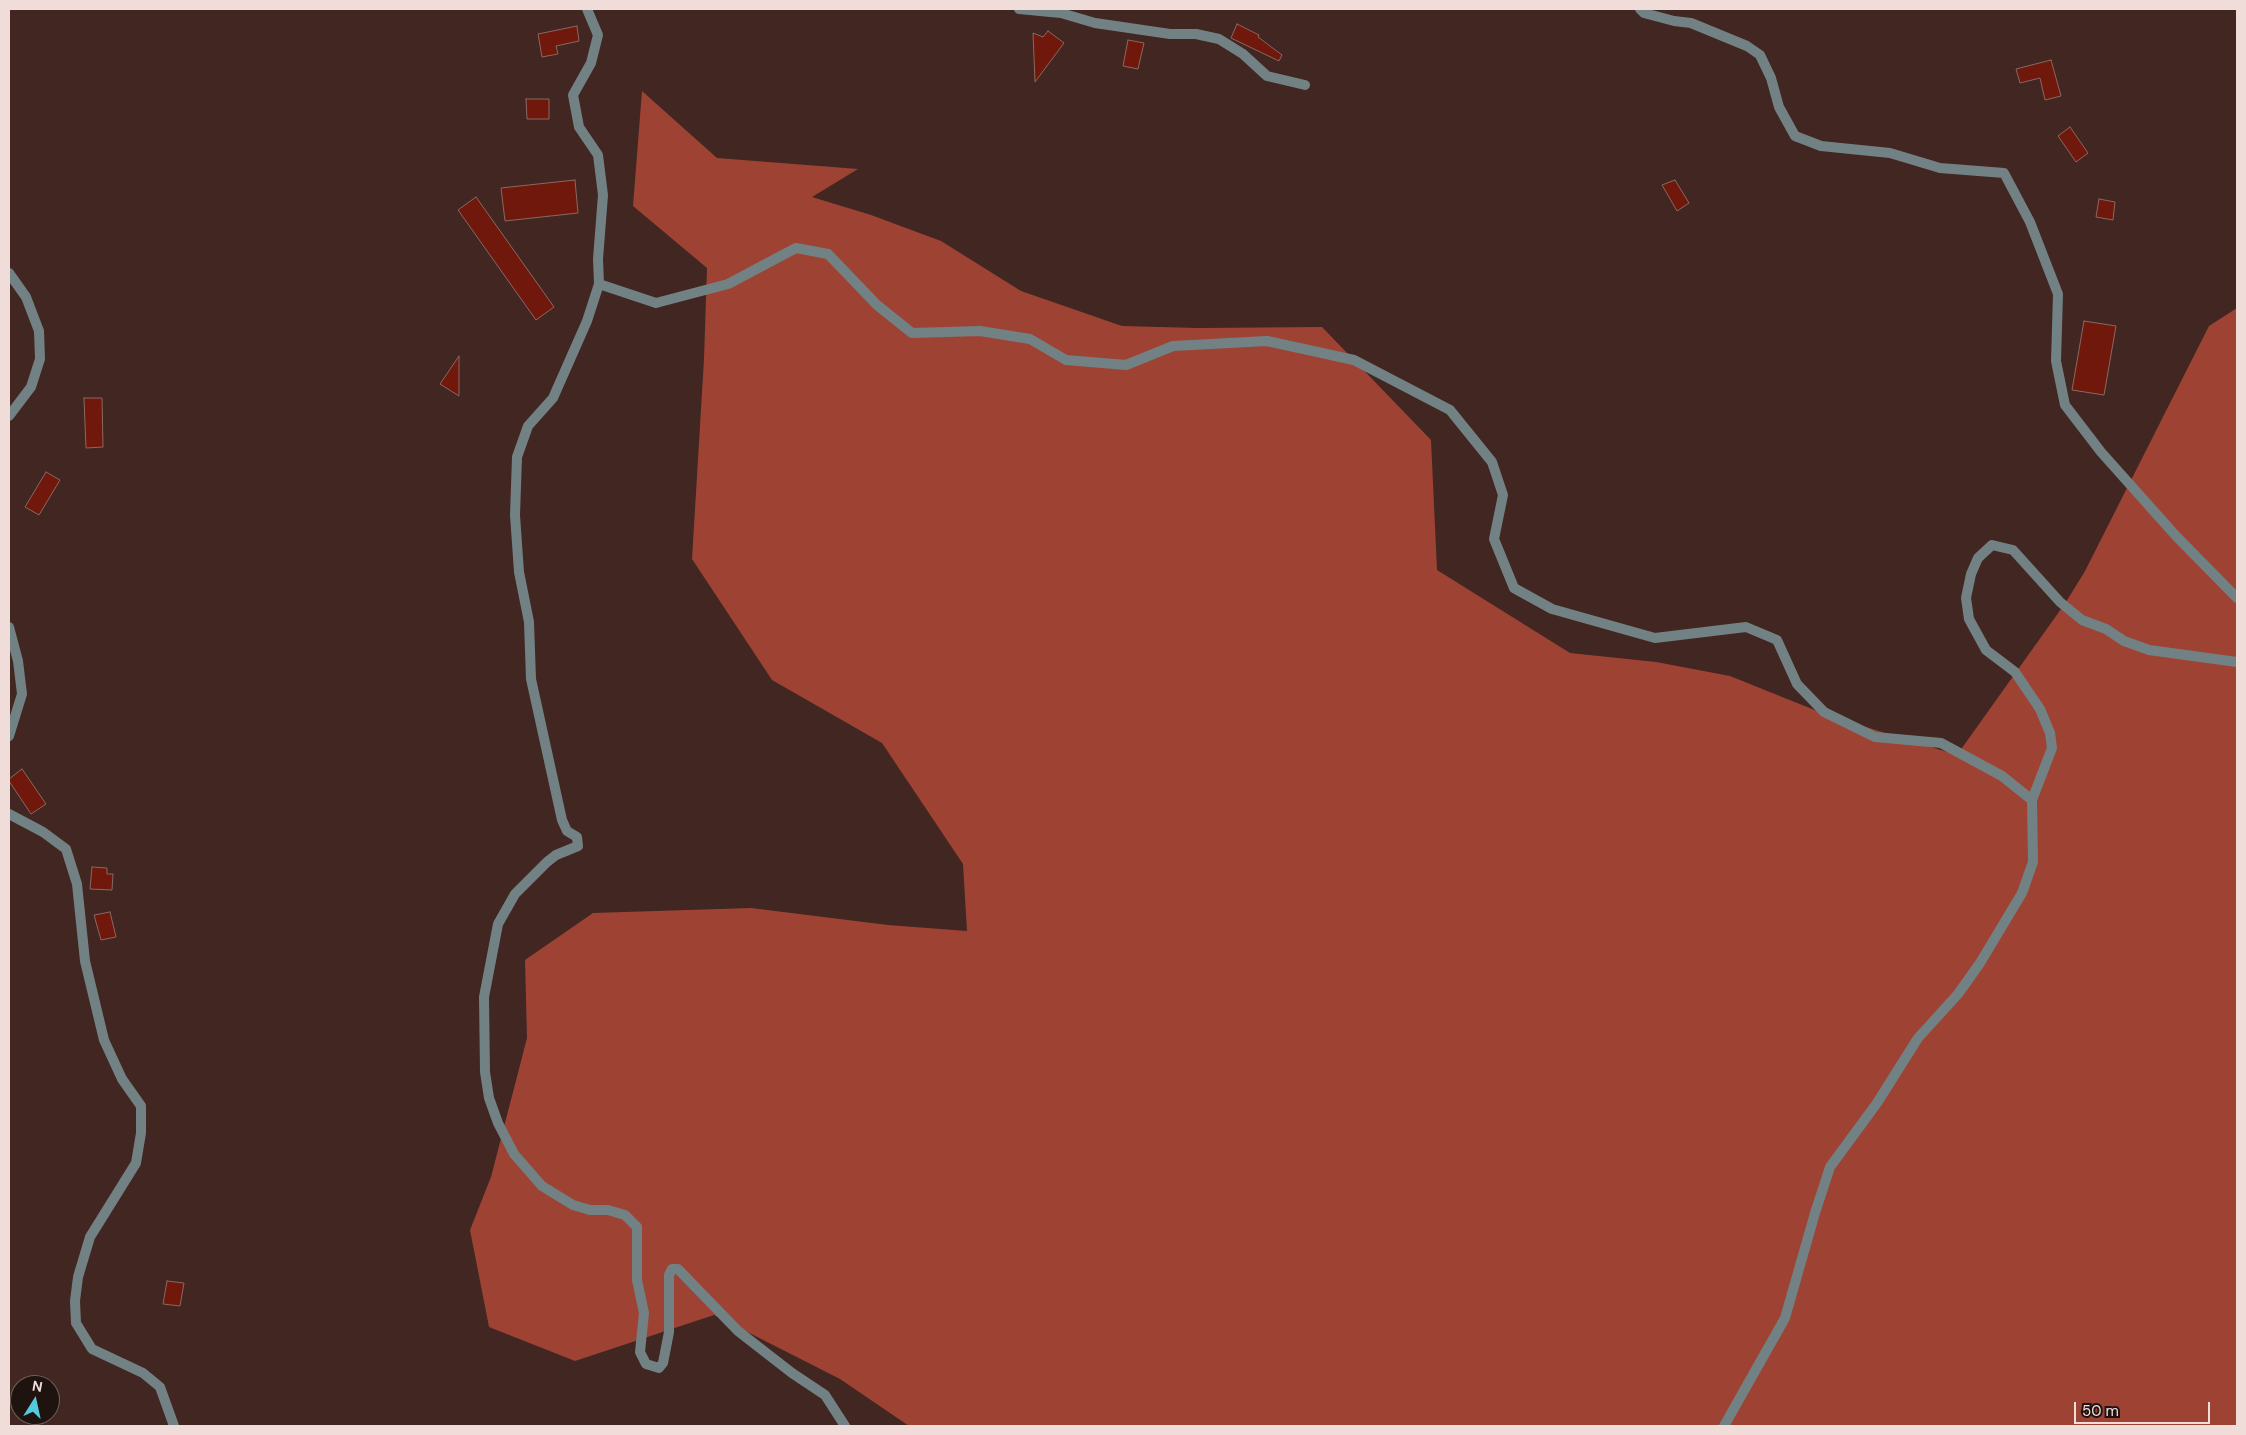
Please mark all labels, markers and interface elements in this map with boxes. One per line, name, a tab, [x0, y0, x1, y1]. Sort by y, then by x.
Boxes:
north arrow	[10, 1375, 60, 1425]
text: N	[31, 1376, 44, 1396]
scale bar	[2076, 1392, 2212, 1424]
text: 50 m	[2082, 1401, 2119, 1421]

